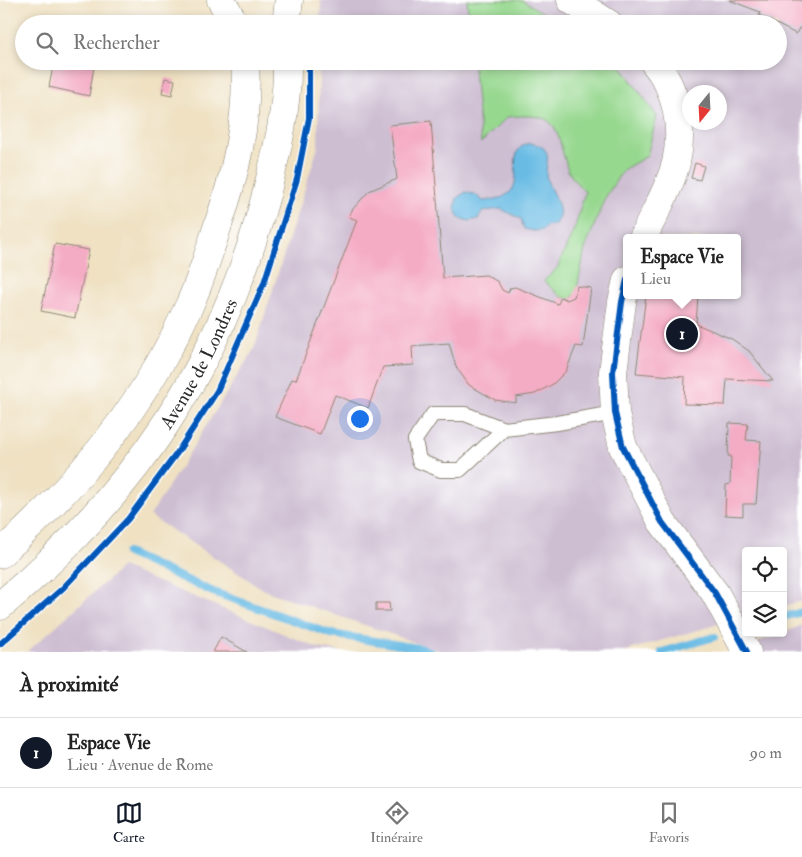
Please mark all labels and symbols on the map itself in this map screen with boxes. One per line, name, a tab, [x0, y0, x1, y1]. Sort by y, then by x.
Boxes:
north arrow	[682, 85, 727, 130]
street label: Avenue de Londres	[154, 295, 243, 434]
pin: 1	[666, 315, 698, 353]
your location	[347, 406, 373, 432]

